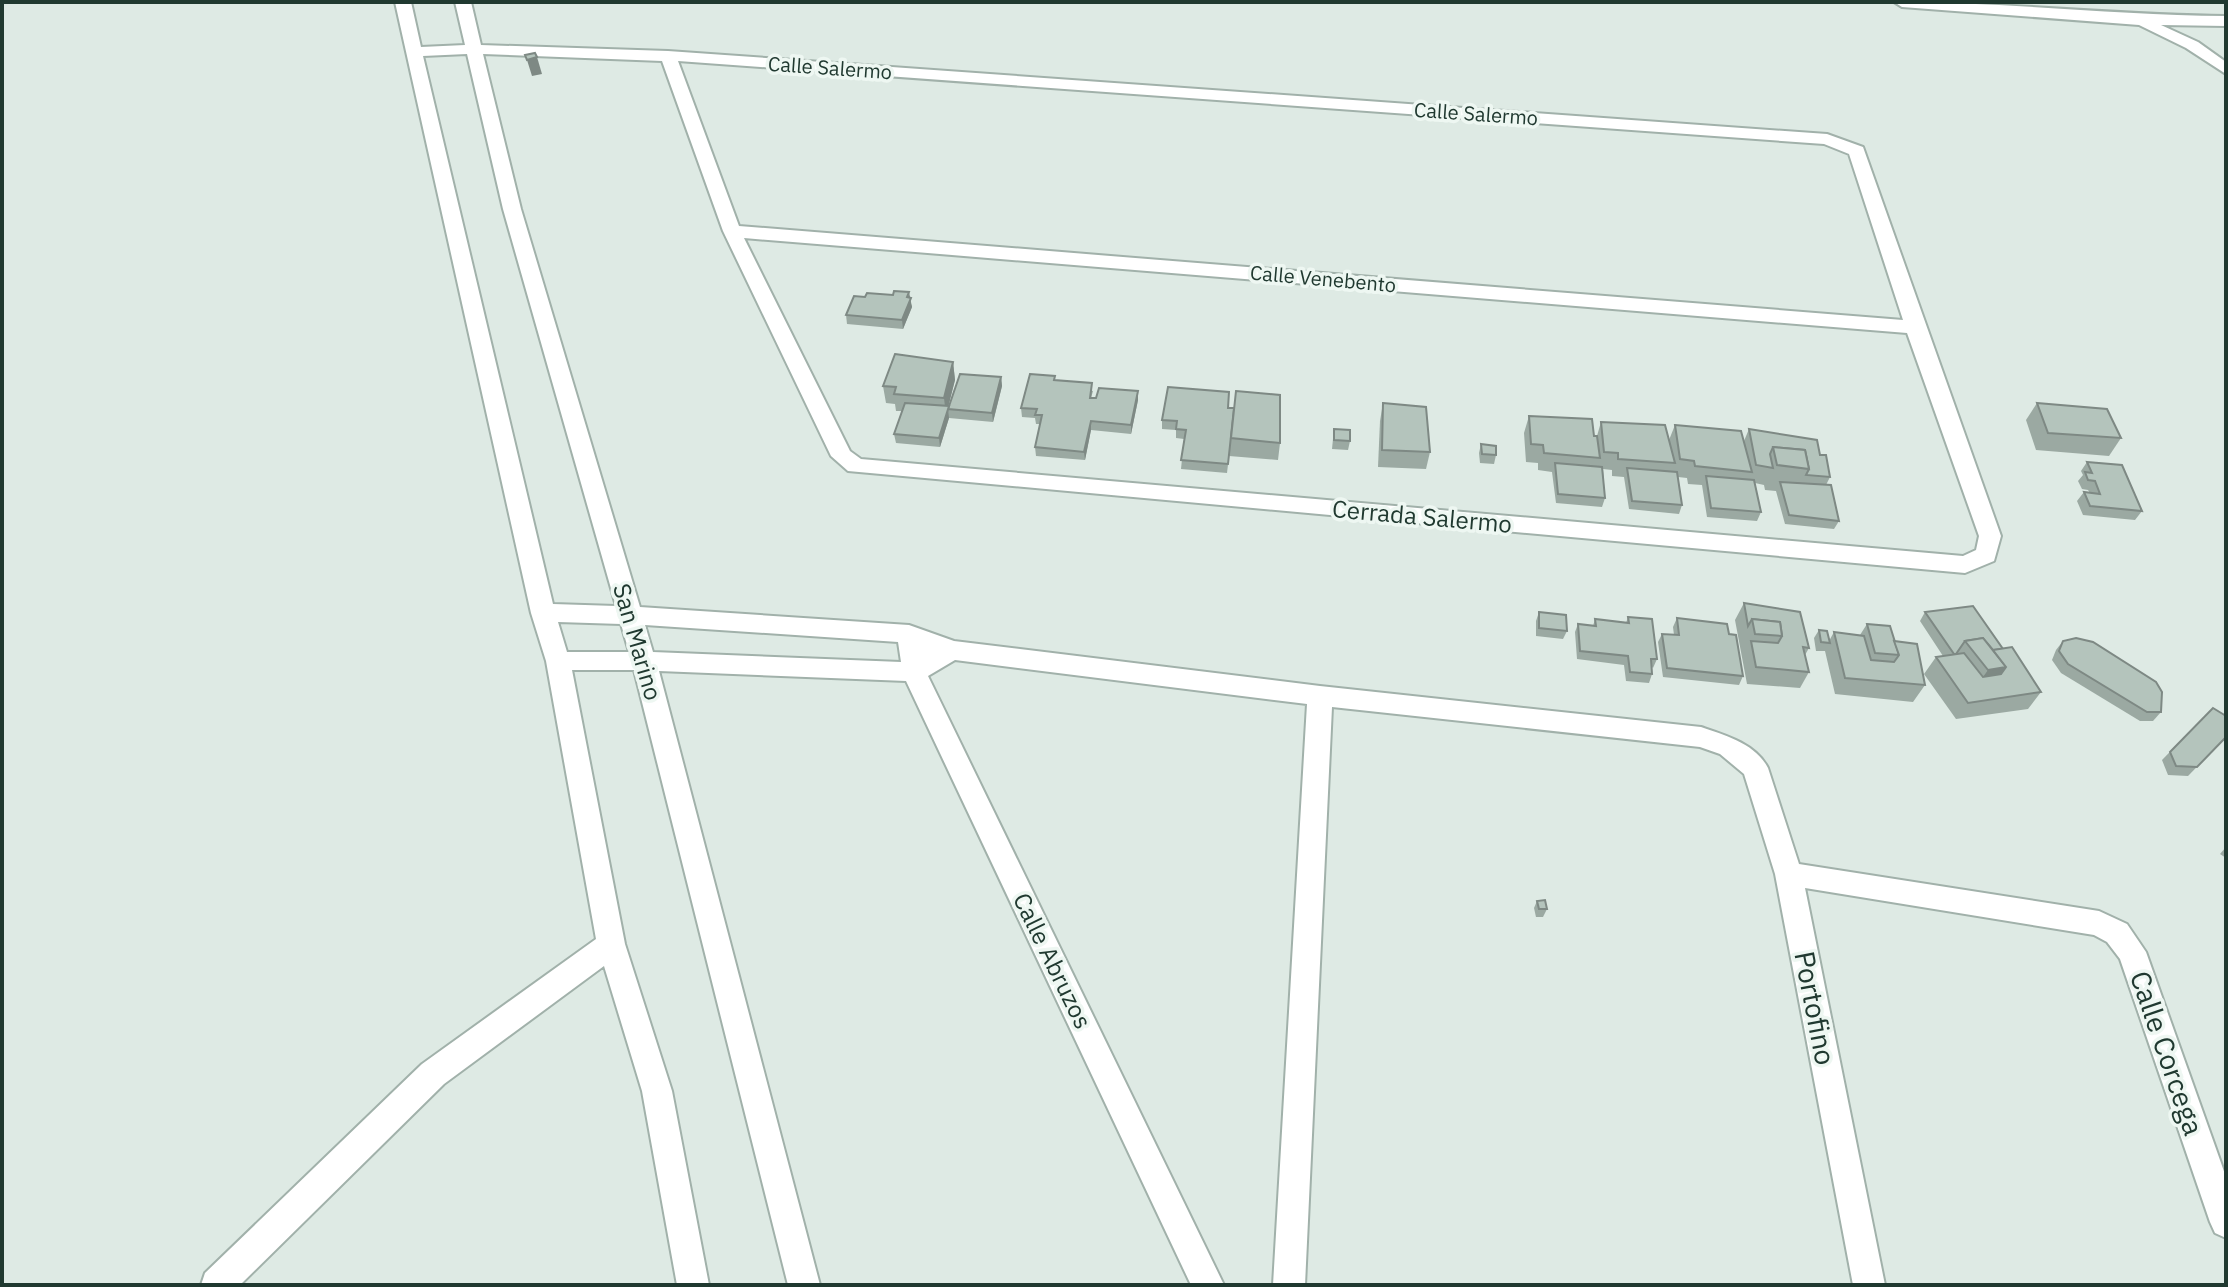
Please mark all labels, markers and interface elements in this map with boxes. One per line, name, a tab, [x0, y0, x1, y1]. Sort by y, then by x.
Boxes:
street label: Calle Salermo	[767, 50, 893, 85]
street label: Calle Salermo	[1413, 96, 1539, 131]
street label: Calle Venebento	[1249, 259, 1397, 298]
street label: Cerrada Salermo	[1331, 492, 1513, 540]
street label: San Marino	[606, 580, 670, 704]
street label: Calle Abruzos	[1006, 887, 1100, 1034]
street label: Portofino	[1786, 948, 1845, 1068]
street label: Calle Corcega	[2122, 966, 2213, 1140]

